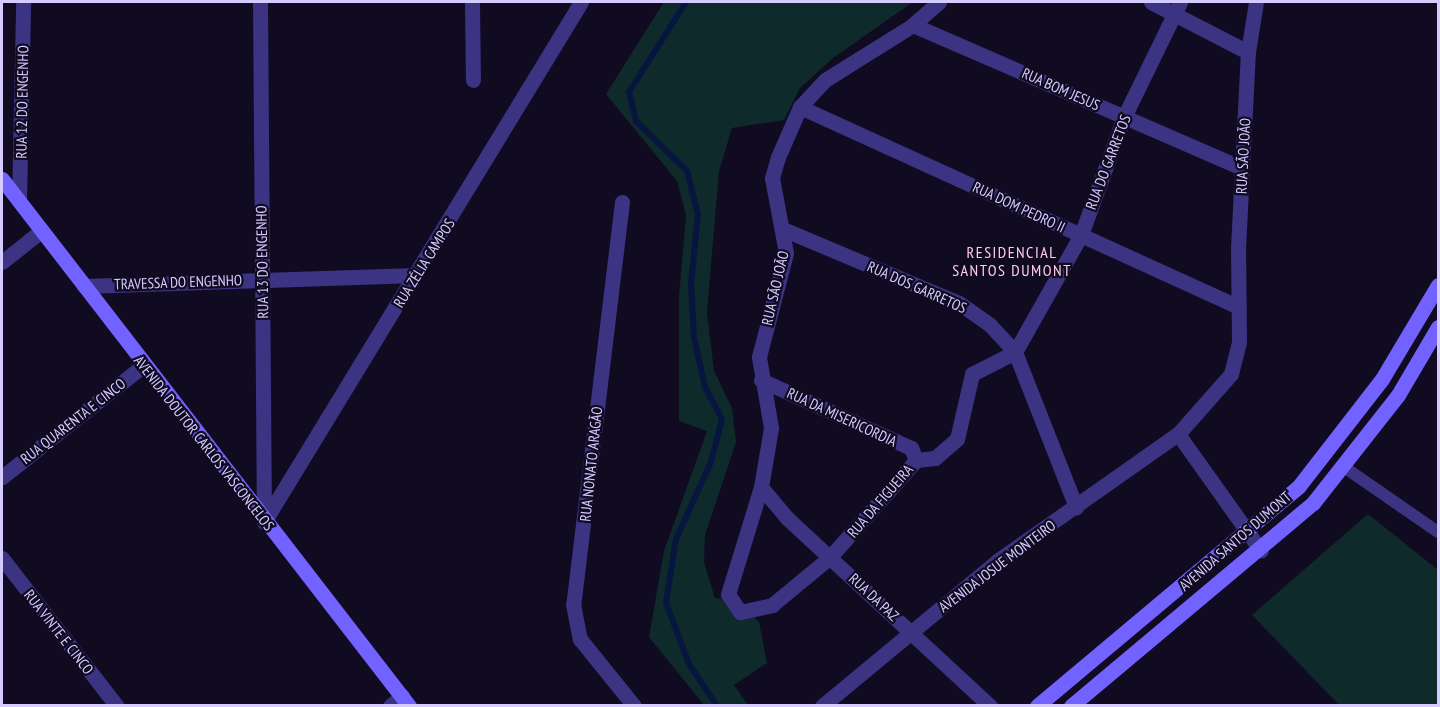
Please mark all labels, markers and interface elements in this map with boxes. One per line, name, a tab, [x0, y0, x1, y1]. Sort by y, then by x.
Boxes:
street label: RUA 12 DO ENGENHO	[12, 45, 32, 159]
street label: RUA BOM JESUS	[1019, 64, 1103, 114]
street label: RUA DO GARRETOS	[1082, 112, 1134, 212]
street label: RUA SÃO JOÃO	[1232, 117, 1254, 195]
street label: RUA DOM PEDRO II	[970, 178, 1068, 236]
street label: RUA 13 DO ENGENHO	[252, 205, 272, 319]
street label: RUA ZÉLIA CAMPOS	[389, 215, 459, 311]
district label: RESIDENCIAL SANTOS DUMONT	[952, 242, 1072, 280]
street label: RUA SÃO JOÃO	[758, 249, 792, 327]
street label: RUA DOS GARRETOS	[864, 257, 970, 317]
street label: TRAVESSA DO ENGENHO	[113, 271, 243, 293]
street label: AVENIDA DOUTOR CARLOS VASCONCELOS	[130, 352, 278, 534]
street label: RUA QUARENTA E CINCO	[17, 374, 129, 468]
street label: RUA DA MISERICORDIA	[784, 383, 900, 451]
street label: RUA NONATO ARAGÃO	[576, 405, 606, 523]
street label: RUA DA FIGUEIRA	[843, 460, 917, 542]
street label: AVENIDA SANTOS DUMONT	[1175, 487, 1295, 595]
street label: AVENIDA JOSUE MONTEIRO	[935, 516, 1059, 616]
street label: RUA DA PAZ	[845, 569, 903, 625]
street label: RUA VINTE E CINCO	[20, 586, 98, 678]

